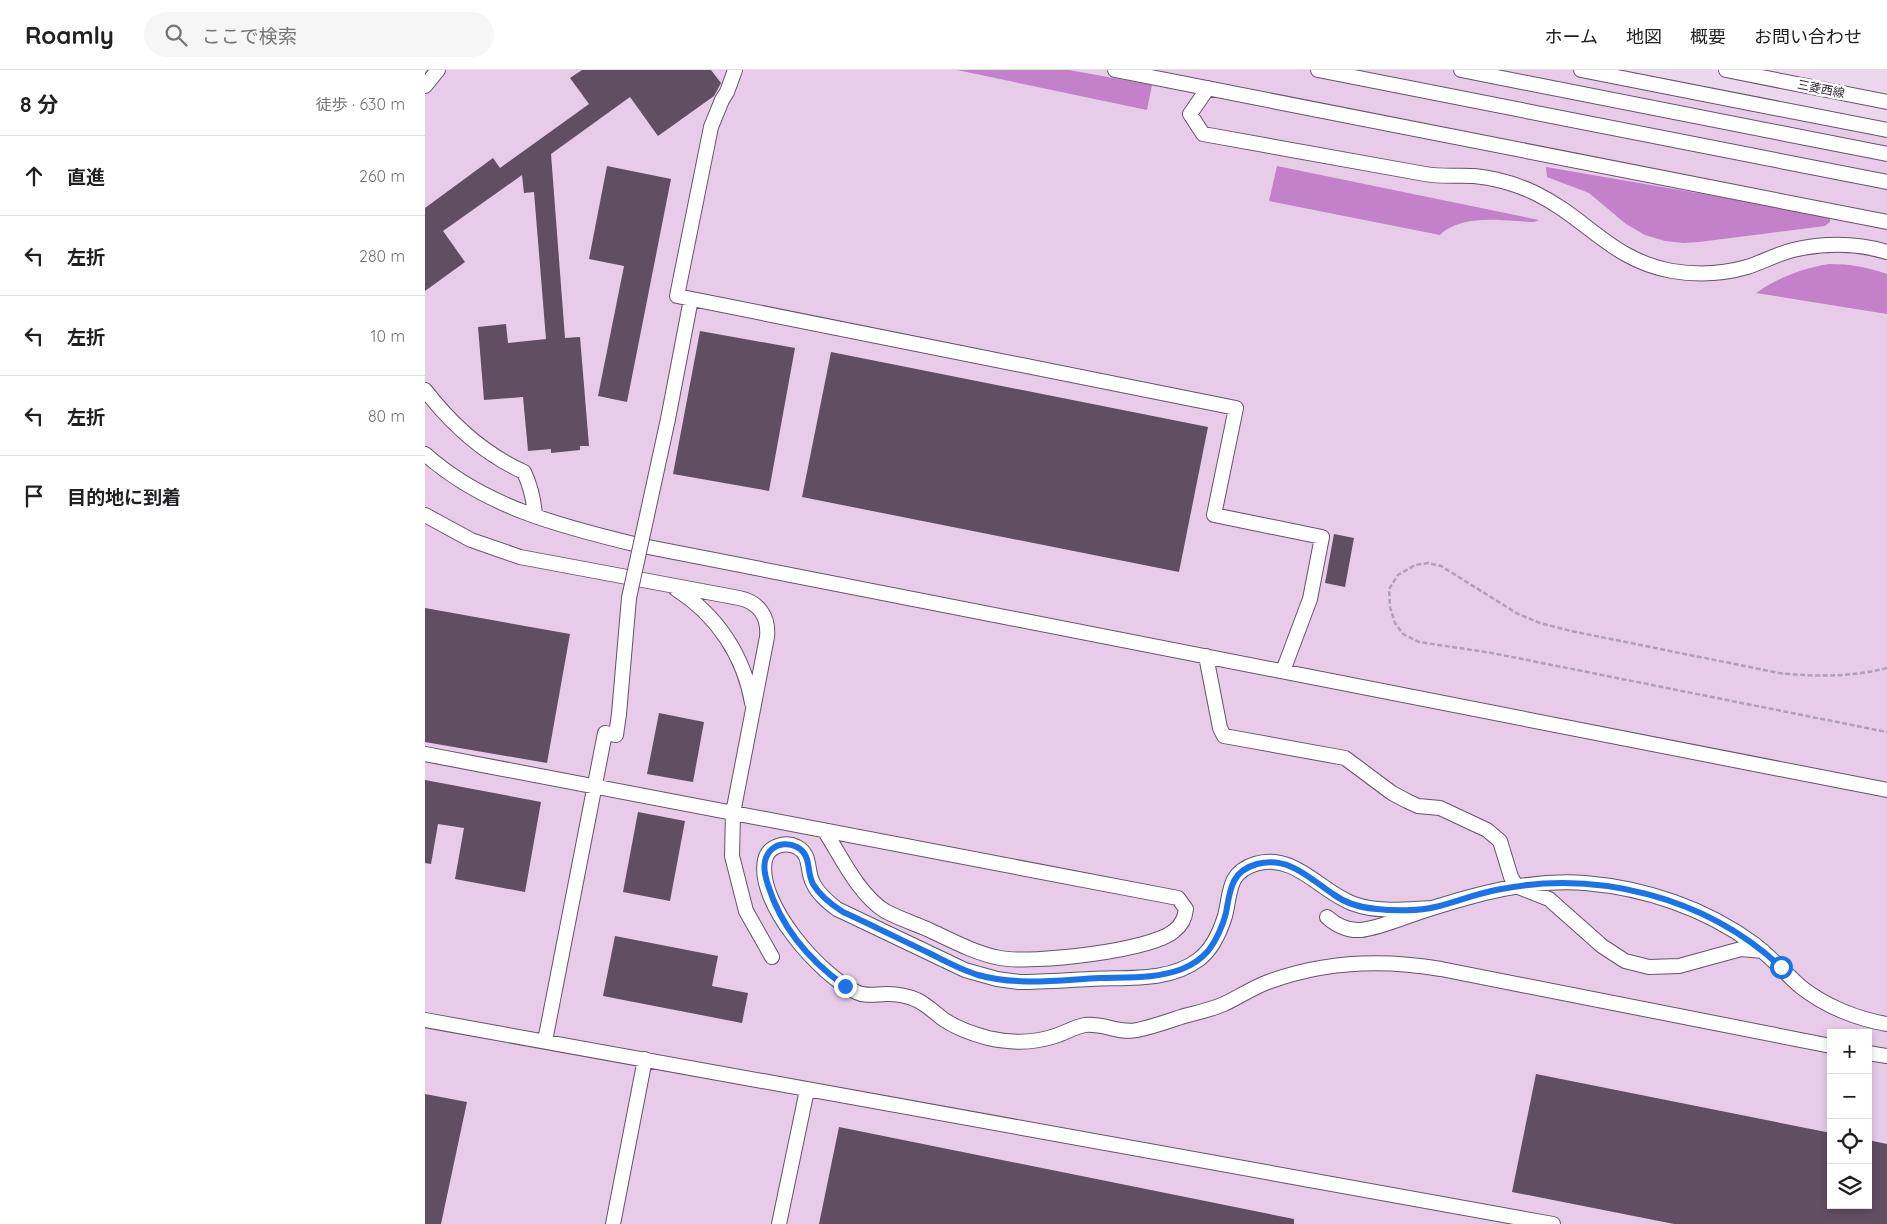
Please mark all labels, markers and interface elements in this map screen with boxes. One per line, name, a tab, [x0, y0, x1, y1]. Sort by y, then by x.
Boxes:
search box	[144, 12, 494, 57]
text: Roamly	[25, 20, 114, 50]
icon: search	[162, 21, 190, 49]
text: ここで検索	[202, 24, 297, 48]
text: ホーム	[1545, 25, 1598, 48]
text: 地図	[1626, 25, 1662, 48]
text: 概要	[1690, 25, 1726, 48]
text: お問い合わせ	[1754, 25, 1862, 48]
street label: 三菱西線	[1796, 77, 1846, 100]
text: 8 分	[20, 91, 58, 117]
text: 徒歩 · 630 m	[316, 94, 405, 114]
icon: ahead	[20, 162, 48, 190]
text: 直進	[67, 165, 105, 189]
text: 260 m	[359, 166, 405, 186]
icon: left	[20, 242, 48, 270]
text: 左折	[67, 245, 105, 269]
text: 280 m	[359, 246, 405, 266]
icon: left	[20, 322, 48, 350]
text: 左折	[67, 325, 105, 349]
text: 10 m	[371, 326, 405, 346]
icon: left	[20, 402, 48, 430]
text: 左折	[67, 405, 105, 429]
text: 80 m	[368, 406, 405, 426]
icon: arrive	[20, 482, 48, 510]
text: 目的地に到着	[67, 485, 181, 509]
route start	[1770, 956, 1793, 979]
route end	[834, 975, 857, 998]
map controls	[1827, 1029, 1872, 1209]
button: +	[1827, 1029, 1872, 1074]
button: −	[1827, 1074, 1872, 1119]
button: locate	[1827, 1119, 1872, 1164]
button: layers	[1827, 1164, 1872, 1209]

